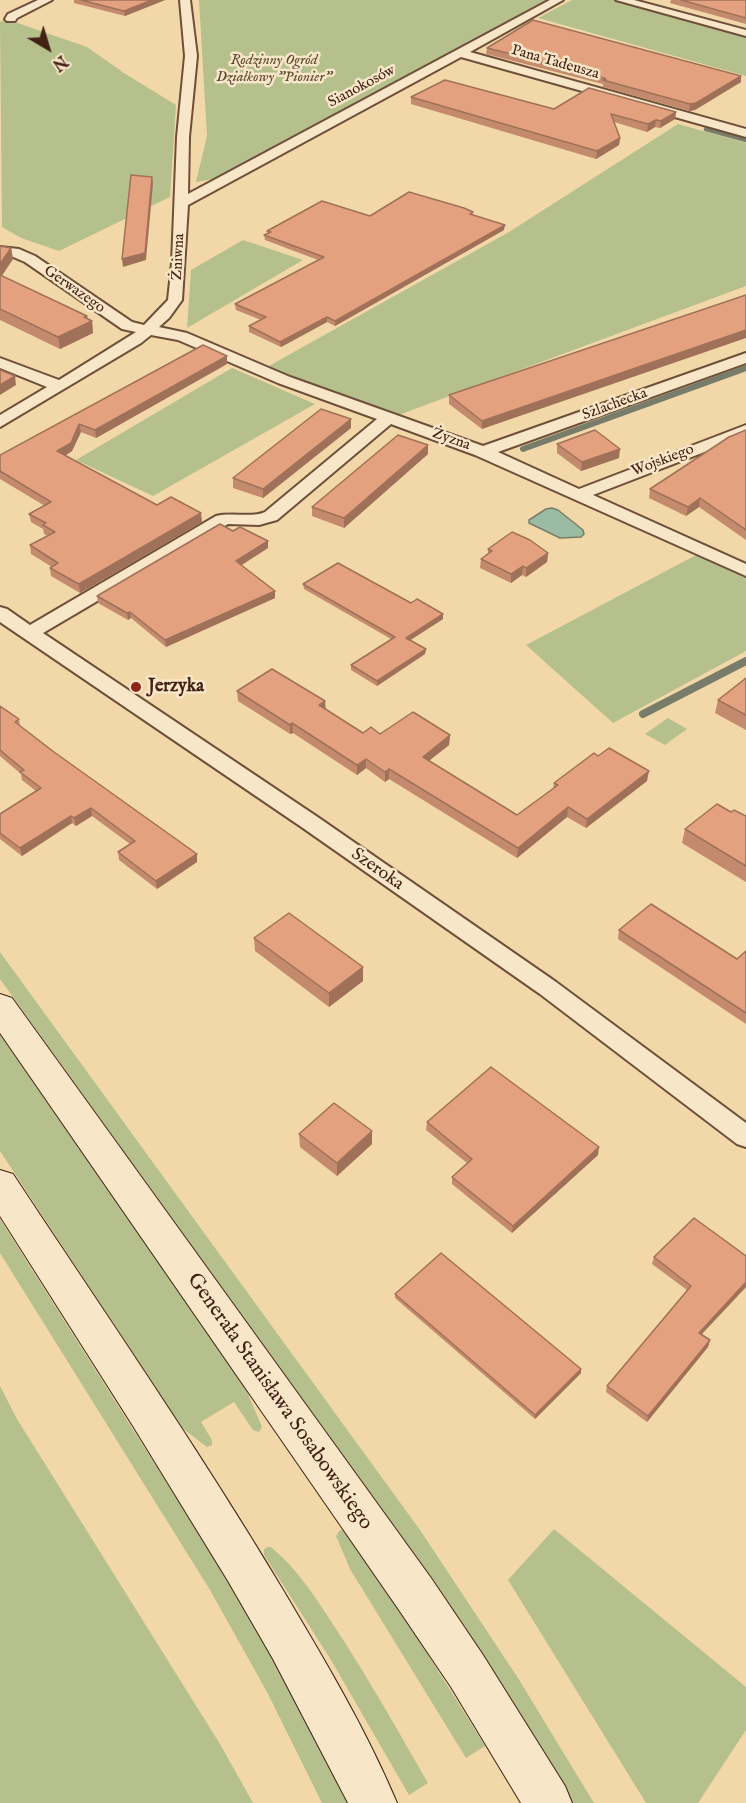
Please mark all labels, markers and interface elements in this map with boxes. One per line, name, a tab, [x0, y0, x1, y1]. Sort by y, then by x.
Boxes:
north arrow	[18, 18, 78, 78]
street label: Pana Tadeusza	[509, 42, 601, 84]
text: N	[47, 50, 71, 74]
park label: Rodzinny Ogród Działkowy "Pionier"	[216, 52, 332, 87]
street label: Sianokosów	[325, 62, 399, 112]
street label: Żniwna	[169, 233, 189, 281]
street label: Gerwazego	[40, 262, 108, 318]
street label: Szlachecka	[580, 385, 650, 425]
street label: Żyzna	[430, 425, 472, 455]
street label: Wojskiego	[629, 441, 697, 481]
place label: Jerzyka	[148, 676, 204, 698]
marker: Jerzyka	[129, 680, 143, 694]
street label: Szeroka	[346, 844, 408, 896]
street label: Generała Stanisława Sosabowskiego	[180, 1269, 378, 1535]

